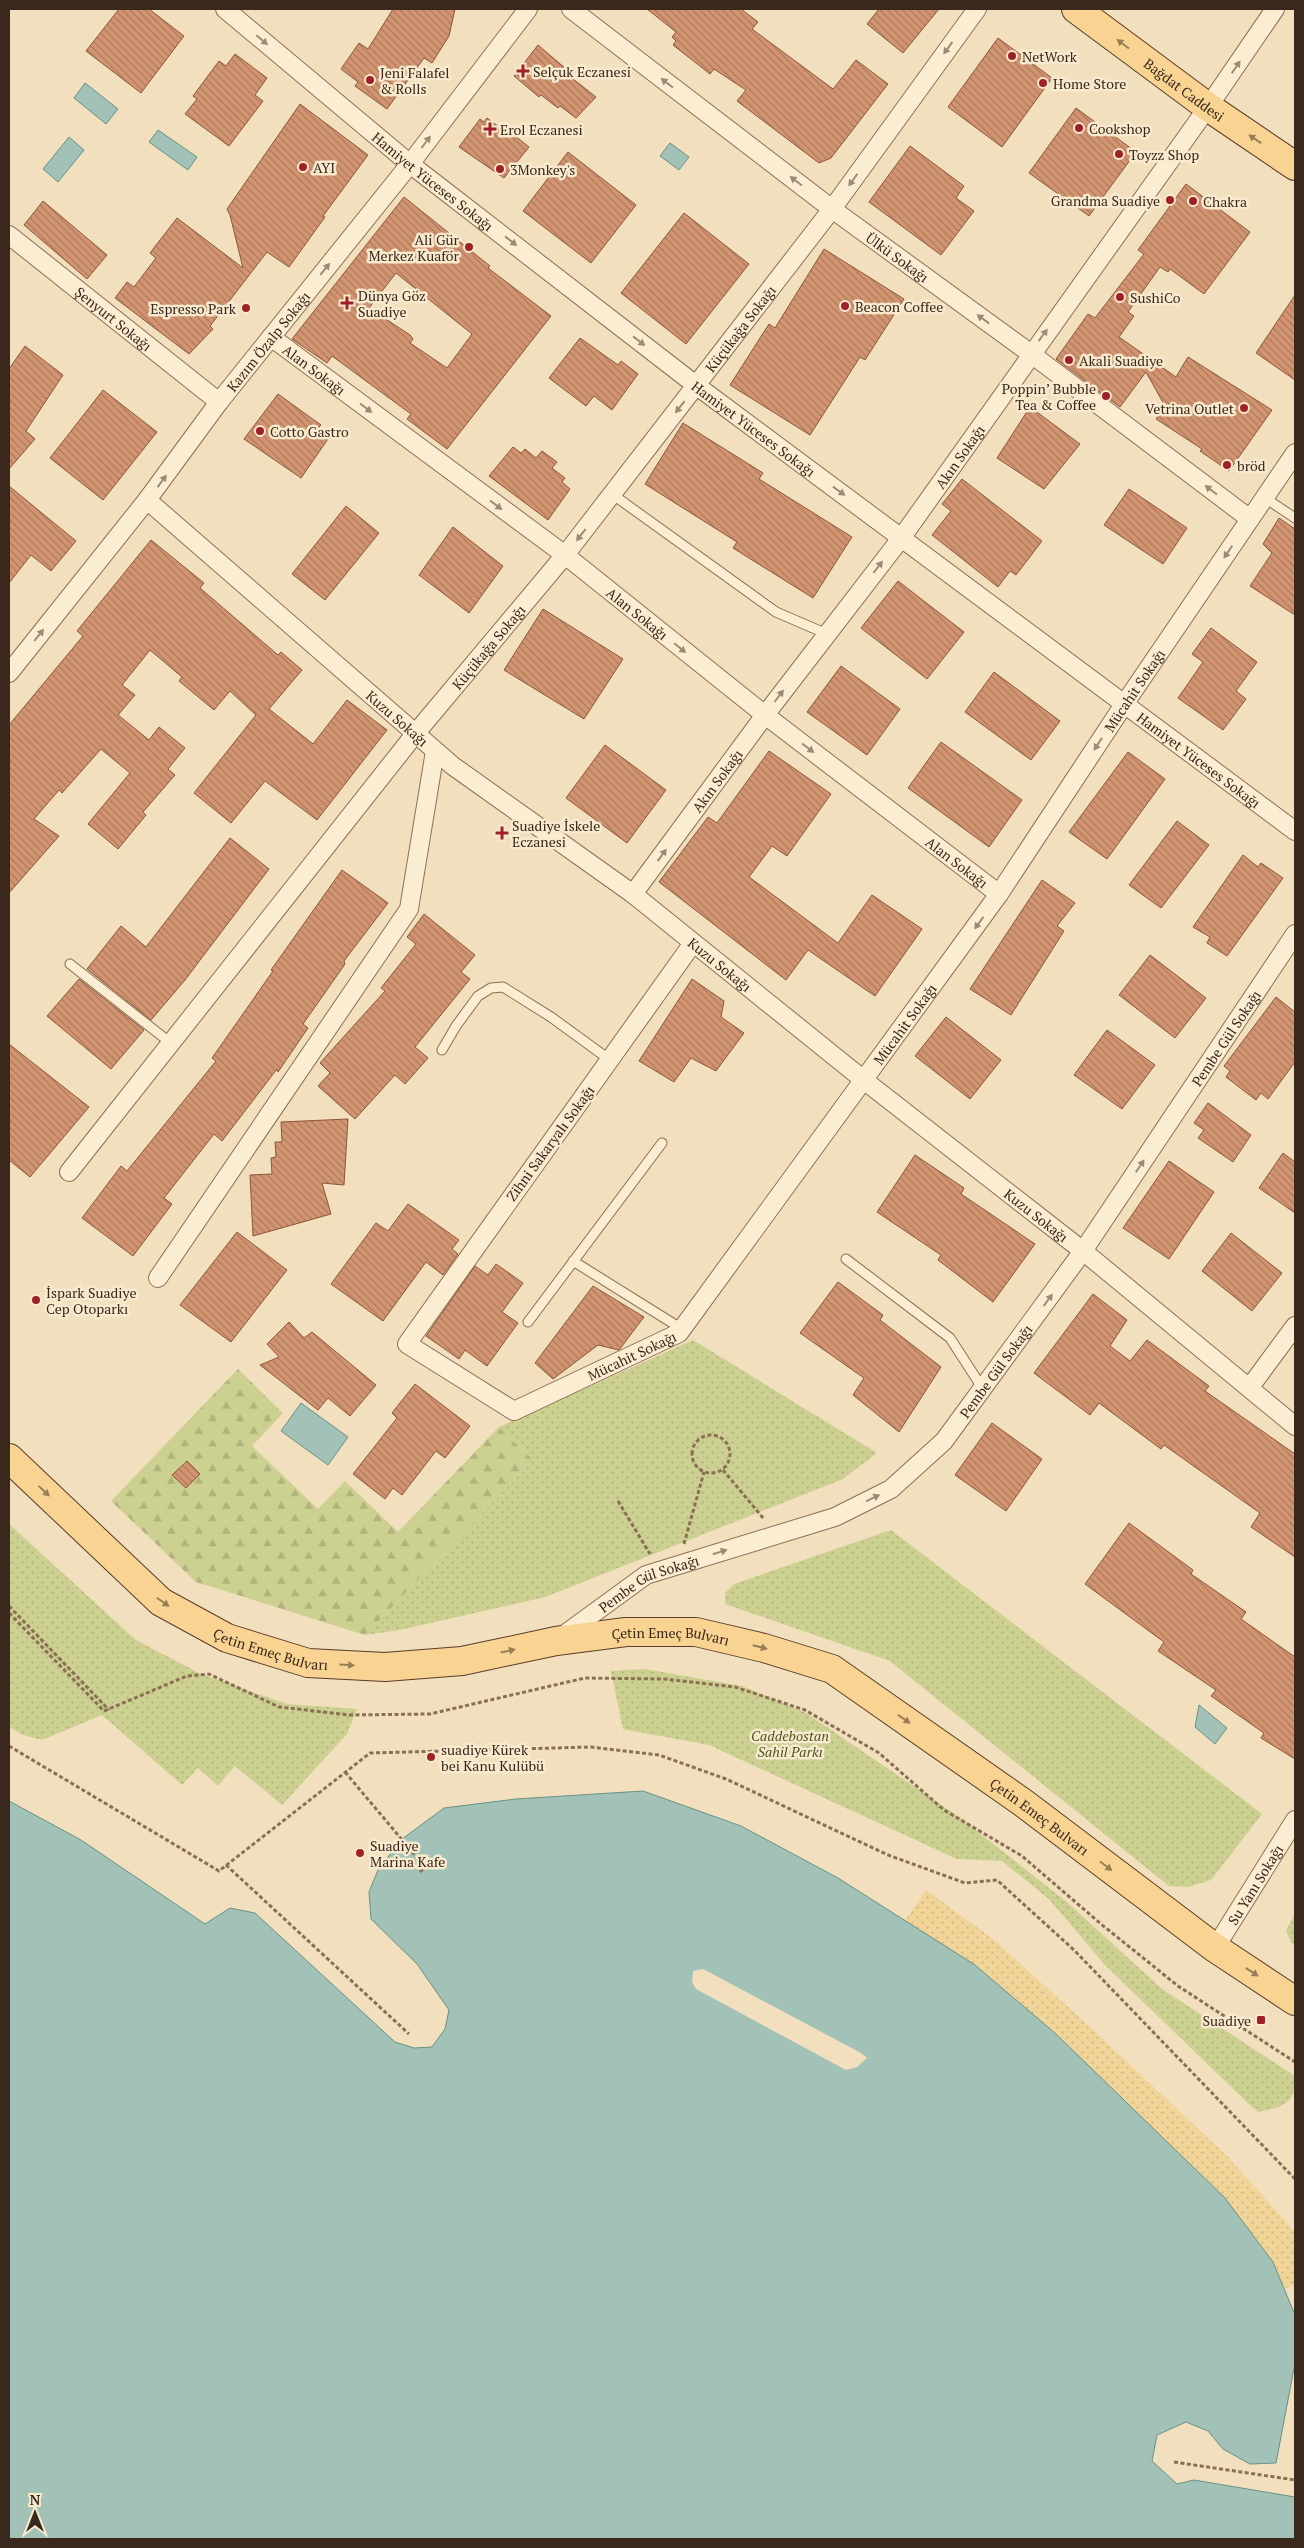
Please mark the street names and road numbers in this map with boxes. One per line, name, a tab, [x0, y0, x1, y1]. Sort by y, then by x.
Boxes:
street label: Bağdat Caddesi	[1140, 53, 1229, 125]
street label: Hamiyet Yüceses Sokağı	[368, 127, 498, 235]
street label: Ülkü Sokağı	[862, 227, 933, 286]
street label: Küçükağa Sokağı	[700, 281, 779, 376]
street label: Şenyurt Sokağı	[71, 282, 156, 355]
street label: Kazım Özalp Sokağı	[222, 287, 314, 395]
street label: Alan Sokağı	[279, 340, 350, 399]
street label: Hamiyet Yüceses Sokağı	[688, 376, 820, 481]
street label: Akın Sokağı	[930, 421, 989, 492]
street label: Alan Sokağı	[603, 583, 672, 644]
street label: Küçükağa Sokağı	[447, 600, 529, 693]
street label: Mücahit Sokağı	[1099, 645, 1169, 735]
street label: Kuzu Sokağı	[362, 686, 433, 750]
street label: Hamiyet Yüceses Sokağı	[1133, 707, 1265, 812]
street label: Akın Sokağı	[687, 745, 746, 816]
street label: Alan Sokağı	[922, 832, 992, 892]
street label: Kuzu Sokağı	[684, 933, 756, 996]
street label: Mücahit Sokağı	[868, 979, 940, 1068]
street label: Pembe Gül Sokağı	[1187, 986, 1265, 1089]
street label: Zihni Sakaryalı Sokağı	[502, 1081, 598, 1205]
street label: Kuzu Sokağı	[1001, 1184, 1073, 1246]
street label: Pembe Gül Sokağı	[955, 1320, 1036, 1421]
street label: Mücahit Sokağı	[584, 1326, 679, 1384]
street label: Pembe Gül Sokağı	[594, 1550, 701, 1616]
street label: Çetin Emeç Bulvarı	[610, 1622, 731, 1649]
street label: Çetin Emeç Bulvarı	[210, 1623, 329, 1674]
street label: Çetin Emeç Bulvarı	[986, 1773, 1093, 1859]
street label: Su Yanı Sokağı	[1223, 1841, 1287, 1928]

